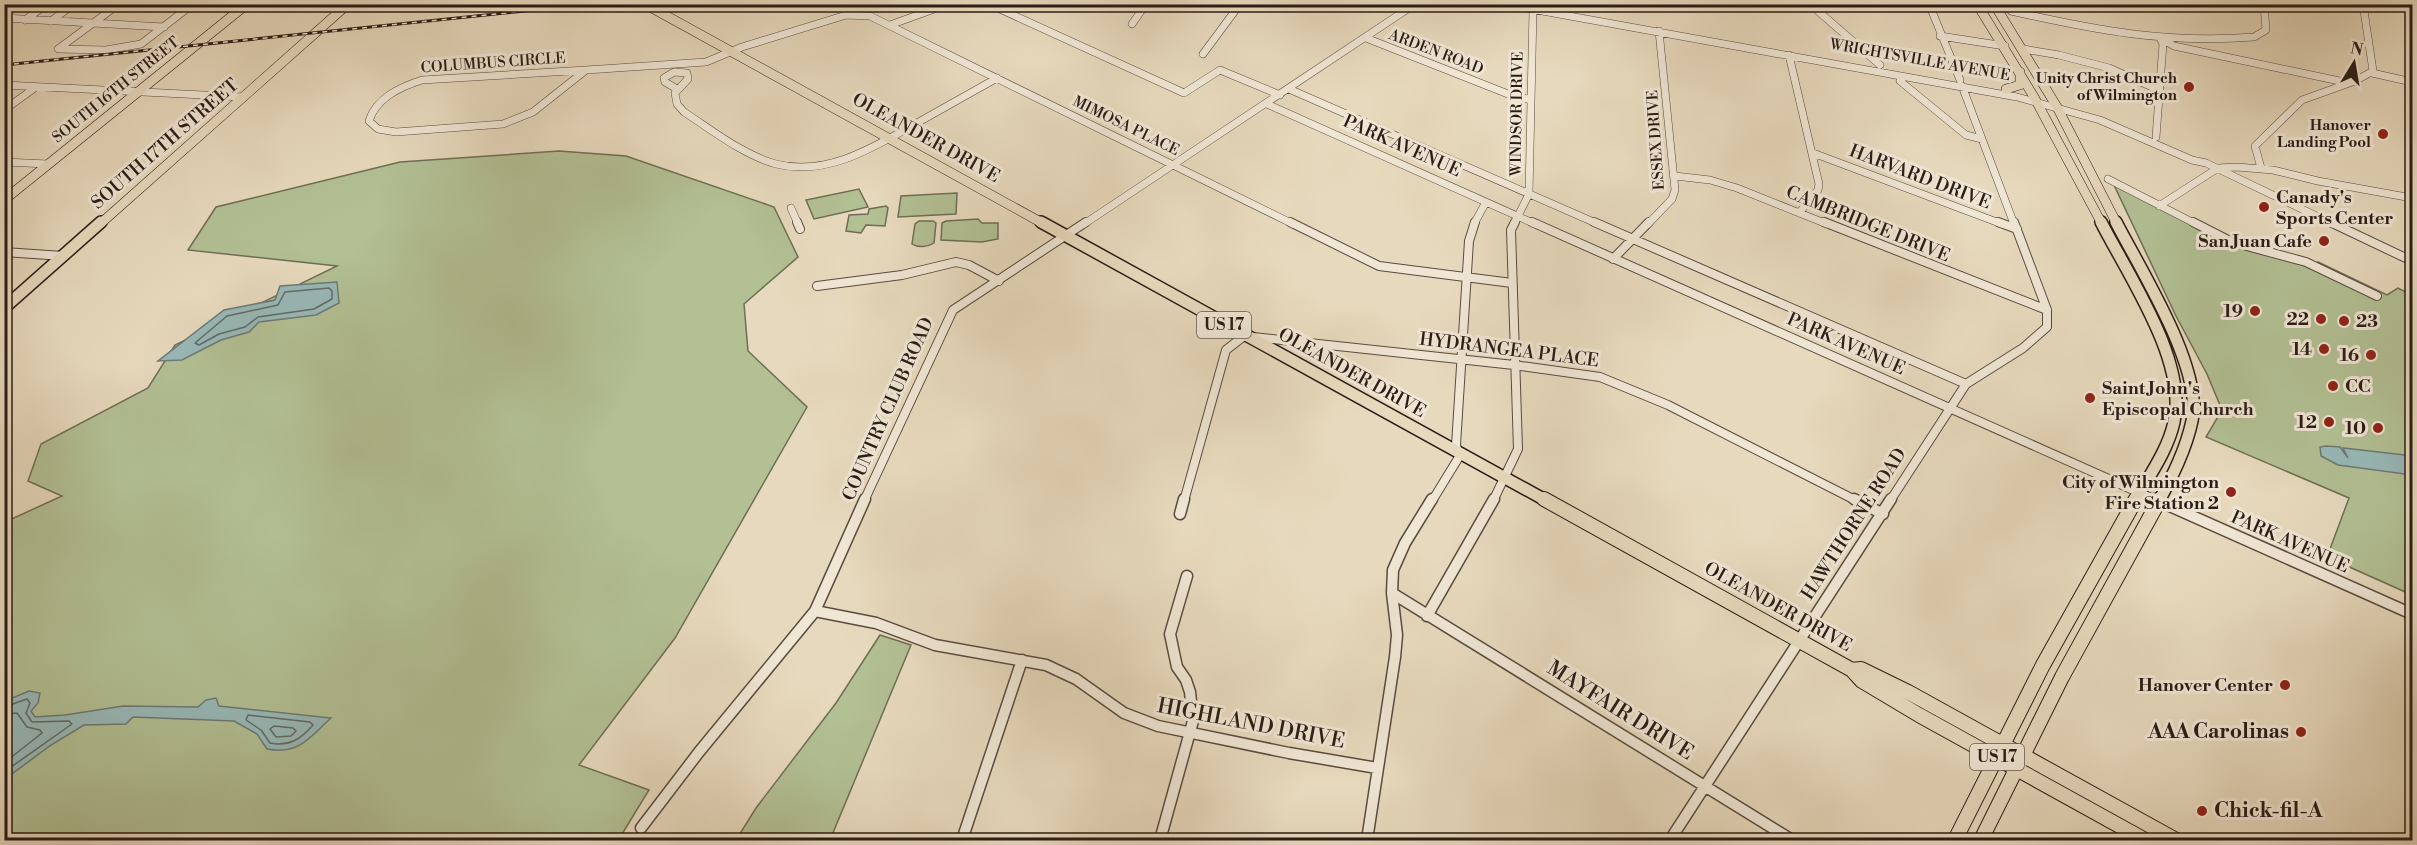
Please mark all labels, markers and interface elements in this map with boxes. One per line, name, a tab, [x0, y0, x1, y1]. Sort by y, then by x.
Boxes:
street label: ARDEN ROAD	[1385, 25, 1486, 79]
street label: SOUTH 16TH STREET	[49, 33, 184, 147]
north arrow	[2324, 33, 2384, 93]
street label: WRIGHTSVILLE AVENUE	[1827, 35, 2012, 85]
text: N	[2349, 38, 2365, 60]
street label: COLUMBUS CIRCLE	[420, 48, 566, 78]
street label: WINDSOR DRIVE	[1506, 51, 1528, 177]
place label: Unity Christ Church of Wilmington	[2036, 69, 2178, 105]
street label: SOUTH 17TH STREET	[87, 74, 244, 214]
marker: Unity Christ Church of Wilmington	[2182, 80, 2196, 94]
street label: OLEANDER DRIVE	[848, 88, 1004, 188]
street label: ESSEX DRIVE	[1643, 89, 1669, 191]
street label: MIMOSA PLACE	[1069, 92, 1183, 160]
street label: PARK AVENUE	[1339, 110, 1465, 182]
place label: Hanover Landing Pool	[2277, 116, 2371, 152]
marker: Hanover Landing Pool	[2376, 127, 2390, 141]
street label: HARVARD DRIVE	[1846, 139, 1994, 215]
street label: CAMBRIDGE DRIVE	[1783, 181, 1953, 267]
place label: Canady's Sports Center	[2276, 186, 2393, 230]
marker: Canady's Sports Center	[2257, 200, 2271, 214]
place label: San Juan Cafe	[2198, 230, 2312, 253]
marker: San Juan Cafe	[2317, 234, 2331, 248]
place label: 19	[2223, 300, 2243, 323]
marker: 19	[2248, 304, 2262, 318]
street label: PARK AVENUE	[1783, 308, 1909, 380]
place label: 22	[2287, 308, 2309, 331]
place label: 23	[2356, 310, 2378, 333]
road number: US 17	[1197, 312, 1251, 338]
marker: 22	[2314, 312, 2328, 326]
street label: COUNTRY CLUB ROAD	[837, 314, 939, 504]
marker: 23	[2337, 314, 2351, 328]
street label: OLEANDER DRIVE	[1274, 323, 1430, 423]
street label: HYDRANGEA PLACE	[1418, 328, 1600, 372]
place label: 14	[2292, 338, 2312, 361]
marker: 14	[2317, 342, 2331, 356]
place label: 16	[2340, 344, 2359, 367]
marker: 16	[2364, 348, 2378, 362]
place label: CC	[2345, 375, 2370, 398]
place label: Saint John's Episcopal Church	[2102, 377, 2254, 421]
marker: CC	[2326, 379, 2340, 393]
marker: Saint John's Episcopal Church	[2083, 391, 2097, 405]
place label: 12	[2297, 411, 2317, 434]
marker: 12	[2322, 415, 2336, 429]
place label: 10	[2345, 417, 2366, 440]
marker: 10	[2371, 421, 2385, 435]
street label: HAWTHORNE ROAD	[1796, 444, 1912, 604]
place label: City of Wilmington Fire Station 2	[2062, 471, 2219, 515]
marker: City of Wilmington Fire Station 2	[2224, 485, 2238, 499]
street label: PARK AVENUE	[2227, 506, 2353, 578]
street label: OLEANDER DRIVE	[1700, 557, 1856, 657]
street label: MAYFAIR DRIVE	[1542, 656, 1698, 766]
place label: Hanover Center	[2138, 674, 2273, 697]
marker: Hanover Center	[2278, 678, 2292, 692]
street label: HIGHLAND DRIVE	[1155, 693, 1347, 755]
place label: AAA Carolinas	[2147, 719, 2289, 745]
marker: AAA Carolinas	[2294, 725, 2308, 739]
road number: US 17	[1970, 744, 2024, 770]
place label: Chick-fil-A	[2214, 798, 2323, 824]
marker: Chick-fil-A	[2195, 804, 2209, 818]

